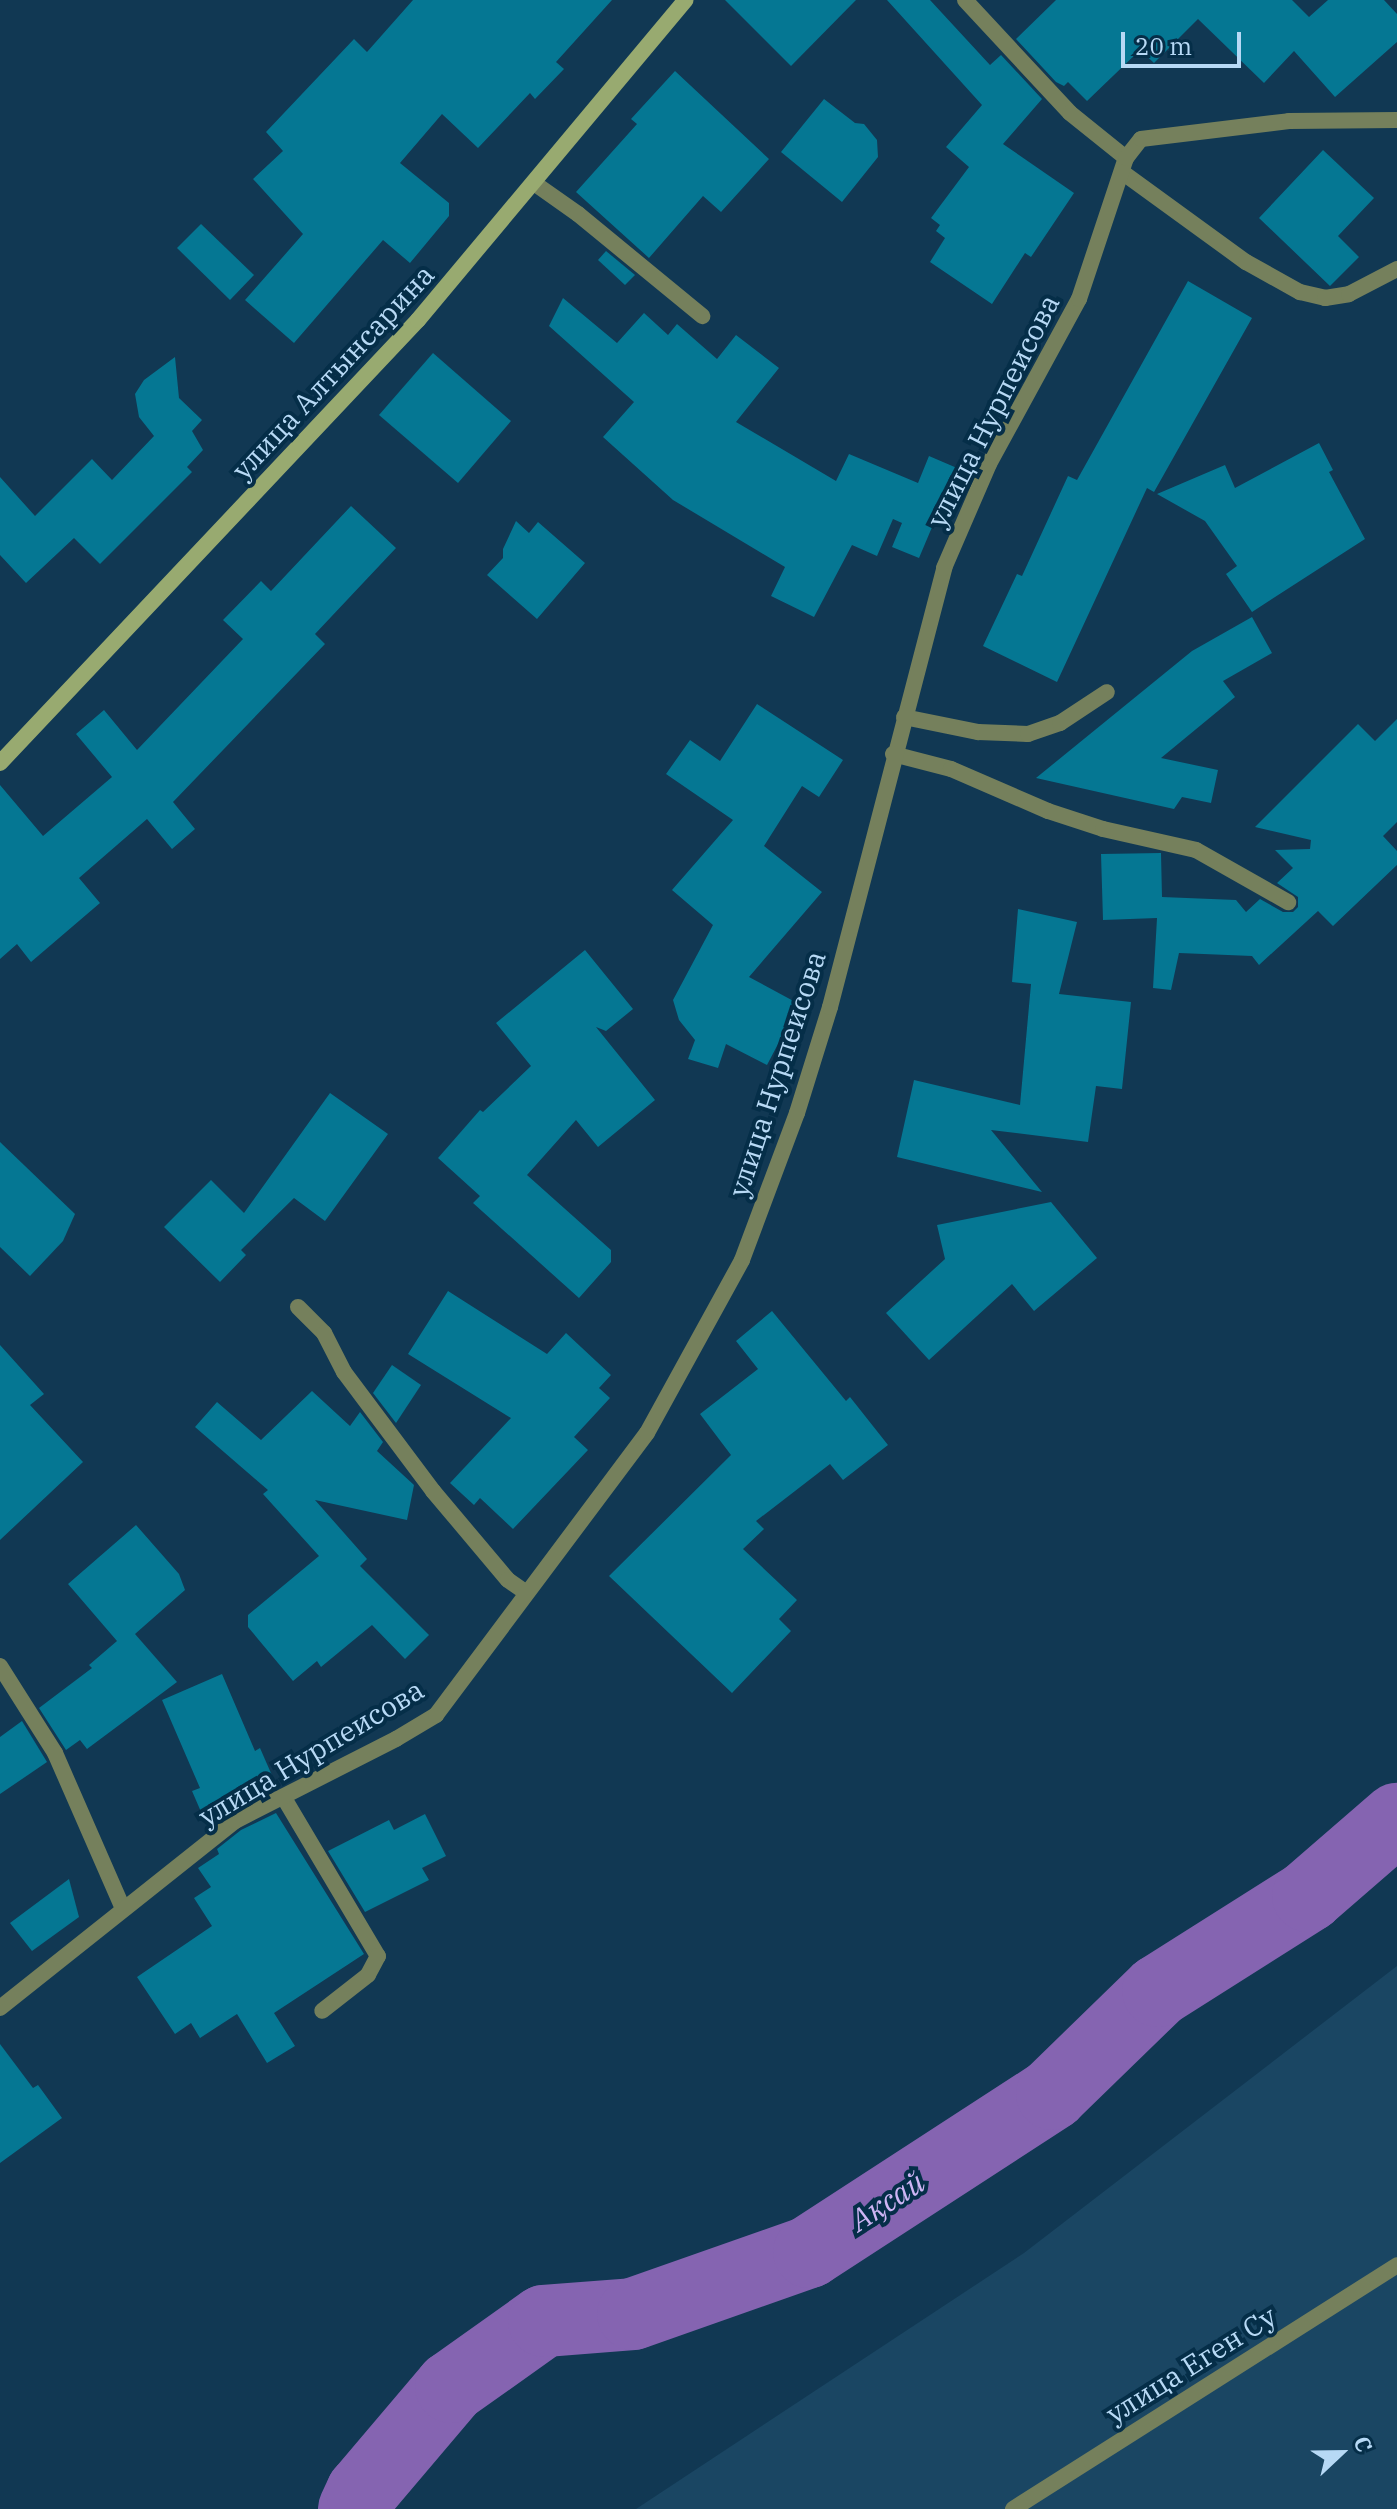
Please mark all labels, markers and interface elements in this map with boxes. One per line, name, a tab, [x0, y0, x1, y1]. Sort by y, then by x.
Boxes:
scale bar	[1125, 16, 1245, 66]
text: 20 m	[1135, 30, 1192, 62]
street label: улица Алтынсарина	[225, 258, 441, 486]
street label: улица Нурпеисова	[920, 289, 1066, 533]
street label: улица Нурпеисова	[721, 947, 833, 1201]
street label: улица Нурпеисова	[192, 1673, 430, 1833]
water label: Ақсай	[843, 2164, 931, 2238]
street label: улица Еген Су	[1100, 2299, 1282, 2431]
north arrow	[1301, 2413, 1381, 2493]
text: С	[1348, 2432, 1380, 2456]

